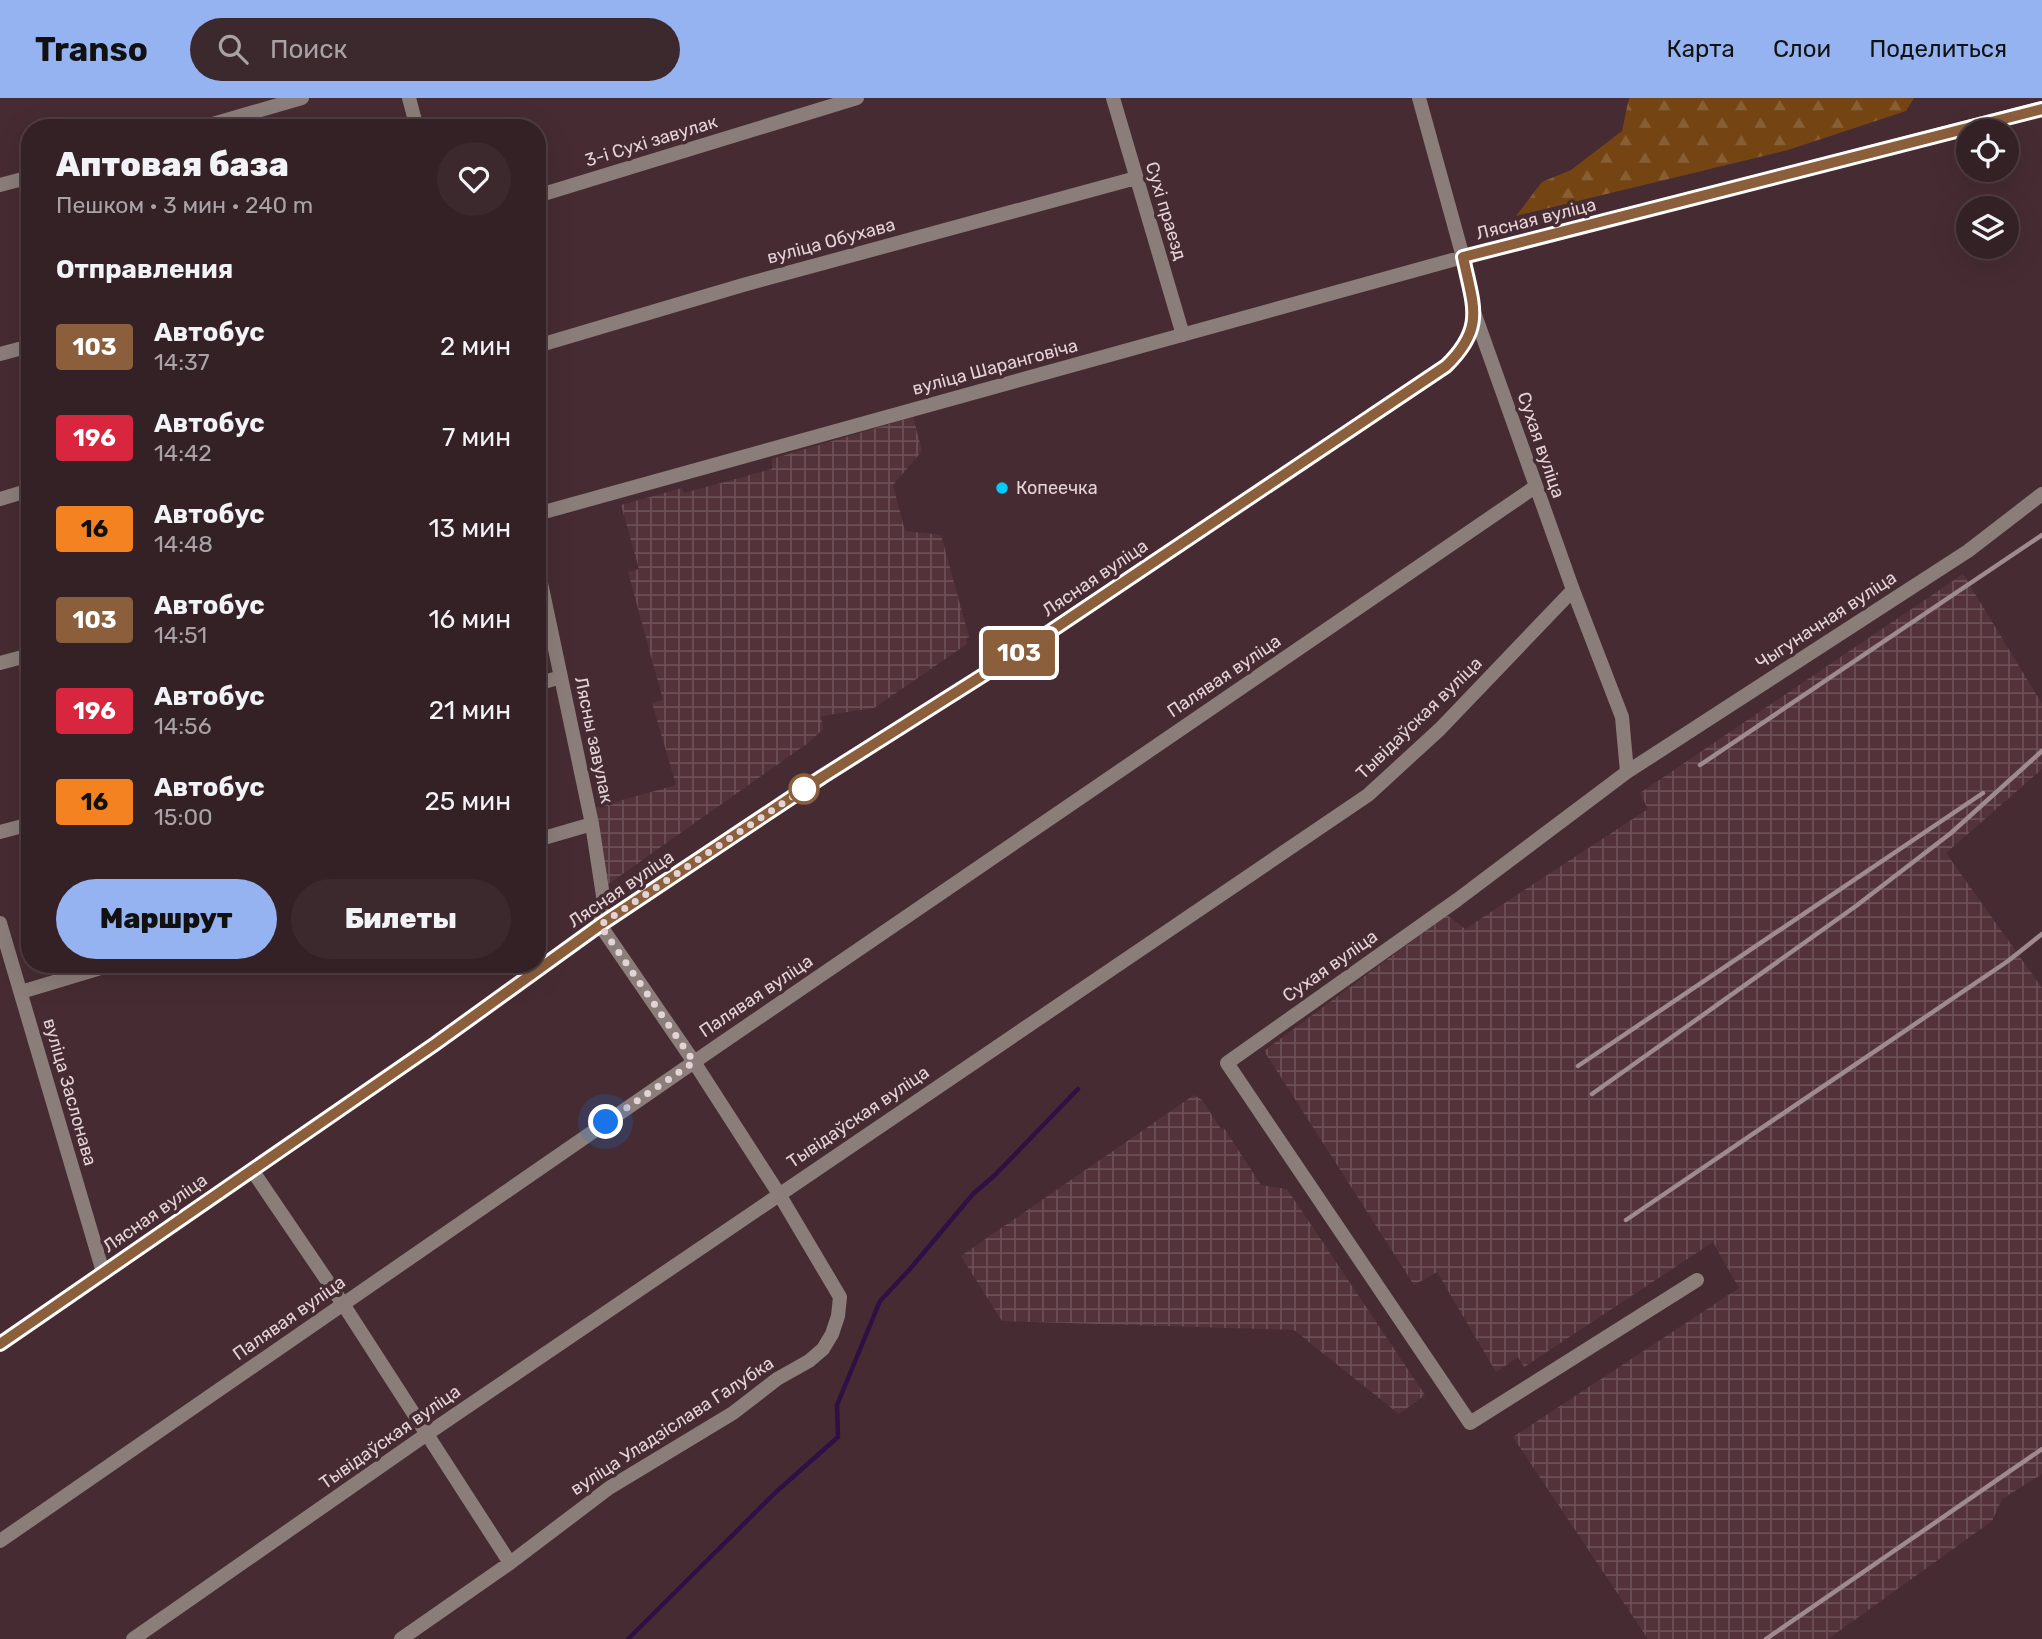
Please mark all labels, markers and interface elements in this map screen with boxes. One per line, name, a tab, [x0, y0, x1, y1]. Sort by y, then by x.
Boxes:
search box	[190, 18, 680, 81]
text: Transo	[35, 30, 148, 69]
icon: search	[214, 30, 252, 68]
text: Поиск	[270, 34, 348, 65]
text: Карта	[1666, 35, 1735, 63]
text: Слои	[1773, 35, 1831, 63]
text: Поделиться	[1869, 35, 2007, 63]
street label: 3-і Сухі завулак	[582, 110, 720, 172]
map controls	[1956, 119, 2019, 259]
button: locate	[1956, 119, 2019, 182]
button: heart	[437, 142, 511, 216]
text: Аптовая база	[56, 145, 289, 184]
street label: Сухі праезд	[1141, 159, 1191, 263]
text: Пешком · 3 мин · 240 m	[56, 191, 313, 219]
street label: Лясная вуліца	[1474, 193, 1598, 245]
button: layers	[1956, 196, 2019, 259]
street label: вуліца Обухава	[764, 213, 898, 269]
text: Отправления	[56, 254, 233, 285]
text: Автобус	[154, 317, 265, 348]
text: 2 мин	[440, 331, 511, 362]
text: 103	[72, 333, 117, 361]
street label: вуліца Шаранговіча	[910, 334, 1080, 400]
text: 14:37	[154, 348, 210, 376]
street label: Сухая вуліца	[1513, 389, 1569, 501]
text: Автобус	[154, 408, 265, 439]
text: 7 мин	[442, 422, 511, 453]
text: 196	[73, 424, 116, 452]
text: 14:42	[154, 439, 212, 467]
place label: Копеечка	[1016, 477, 1098, 499]
marker: Копеечка	[994, 480, 1010, 496]
text: Автобус	[154, 499, 265, 530]
text: 13 мин	[428, 513, 511, 544]
text: 16	[81, 515, 108, 543]
text: 14:48	[154, 530, 213, 558]
street label: Лясная вуліца	[1038, 535, 1152, 621]
street label: Чыгуначная вуліца	[1752, 566, 1900, 674]
text: Автобус	[154, 590, 265, 621]
text: 16 мин	[428, 604, 511, 635]
text: 103	[72, 606, 117, 634]
text: 14:51	[154, 621, 207, 649]
line badge: 103	[979, 630, 1059, 676]
street label: Палявая вуліца	[1163, 630, 1285, 722]
text: 103	[997, 639, 1041, 667]
street label: Тывідаўская вуліца	[1351, 652, 1487, 784]
street label: Лясны завулак	[570, 675, 618, 806]
text: Автобус	[154, 681, 265, 712]
text: 21 мин	[429, 695, 511, 726]
text: 196	[73, 697, 116, 725]
text: 14:56	[154, 712, 212, 740]
text: Автобус	[154, 772, 265, 803]
unlabelled marker	[789, 774, 819, 804]
text: 25 мин	[425, 786, 511, 817]
text: 16	[81, 788, 108, 816]
text: 15:00	[154, 803, 213, 831]
street label: Лясная вуліца	[564, 846, 678, 932]
button: Маршрут	[56, 879, 277, 959]
button: Билеты	[291, 879, 511, 959]
street label: Сухая вуліца	[1278, 925, 1382, 1007]
street label: Палявая вуліца	[695, 950, 817, 1042]
street label: вуліца Заслонава	[38, 1016, 102, 1168]
street label: Тывідаўская вуліца	[783, 1061, 933, 1173]
your location	[588, 1104, 623, 1139]
street label: Лясная вуліца	[98, 1169, 212, 1257]
street label: Палявая вуліца	[228, 1271, 350, 1365]
street label: вуліца Уладзіслава Галубка	[566, 1352, 778, 1500]
street label: Тывідаўская вуліца	[315, 1380, 465, 1494]

